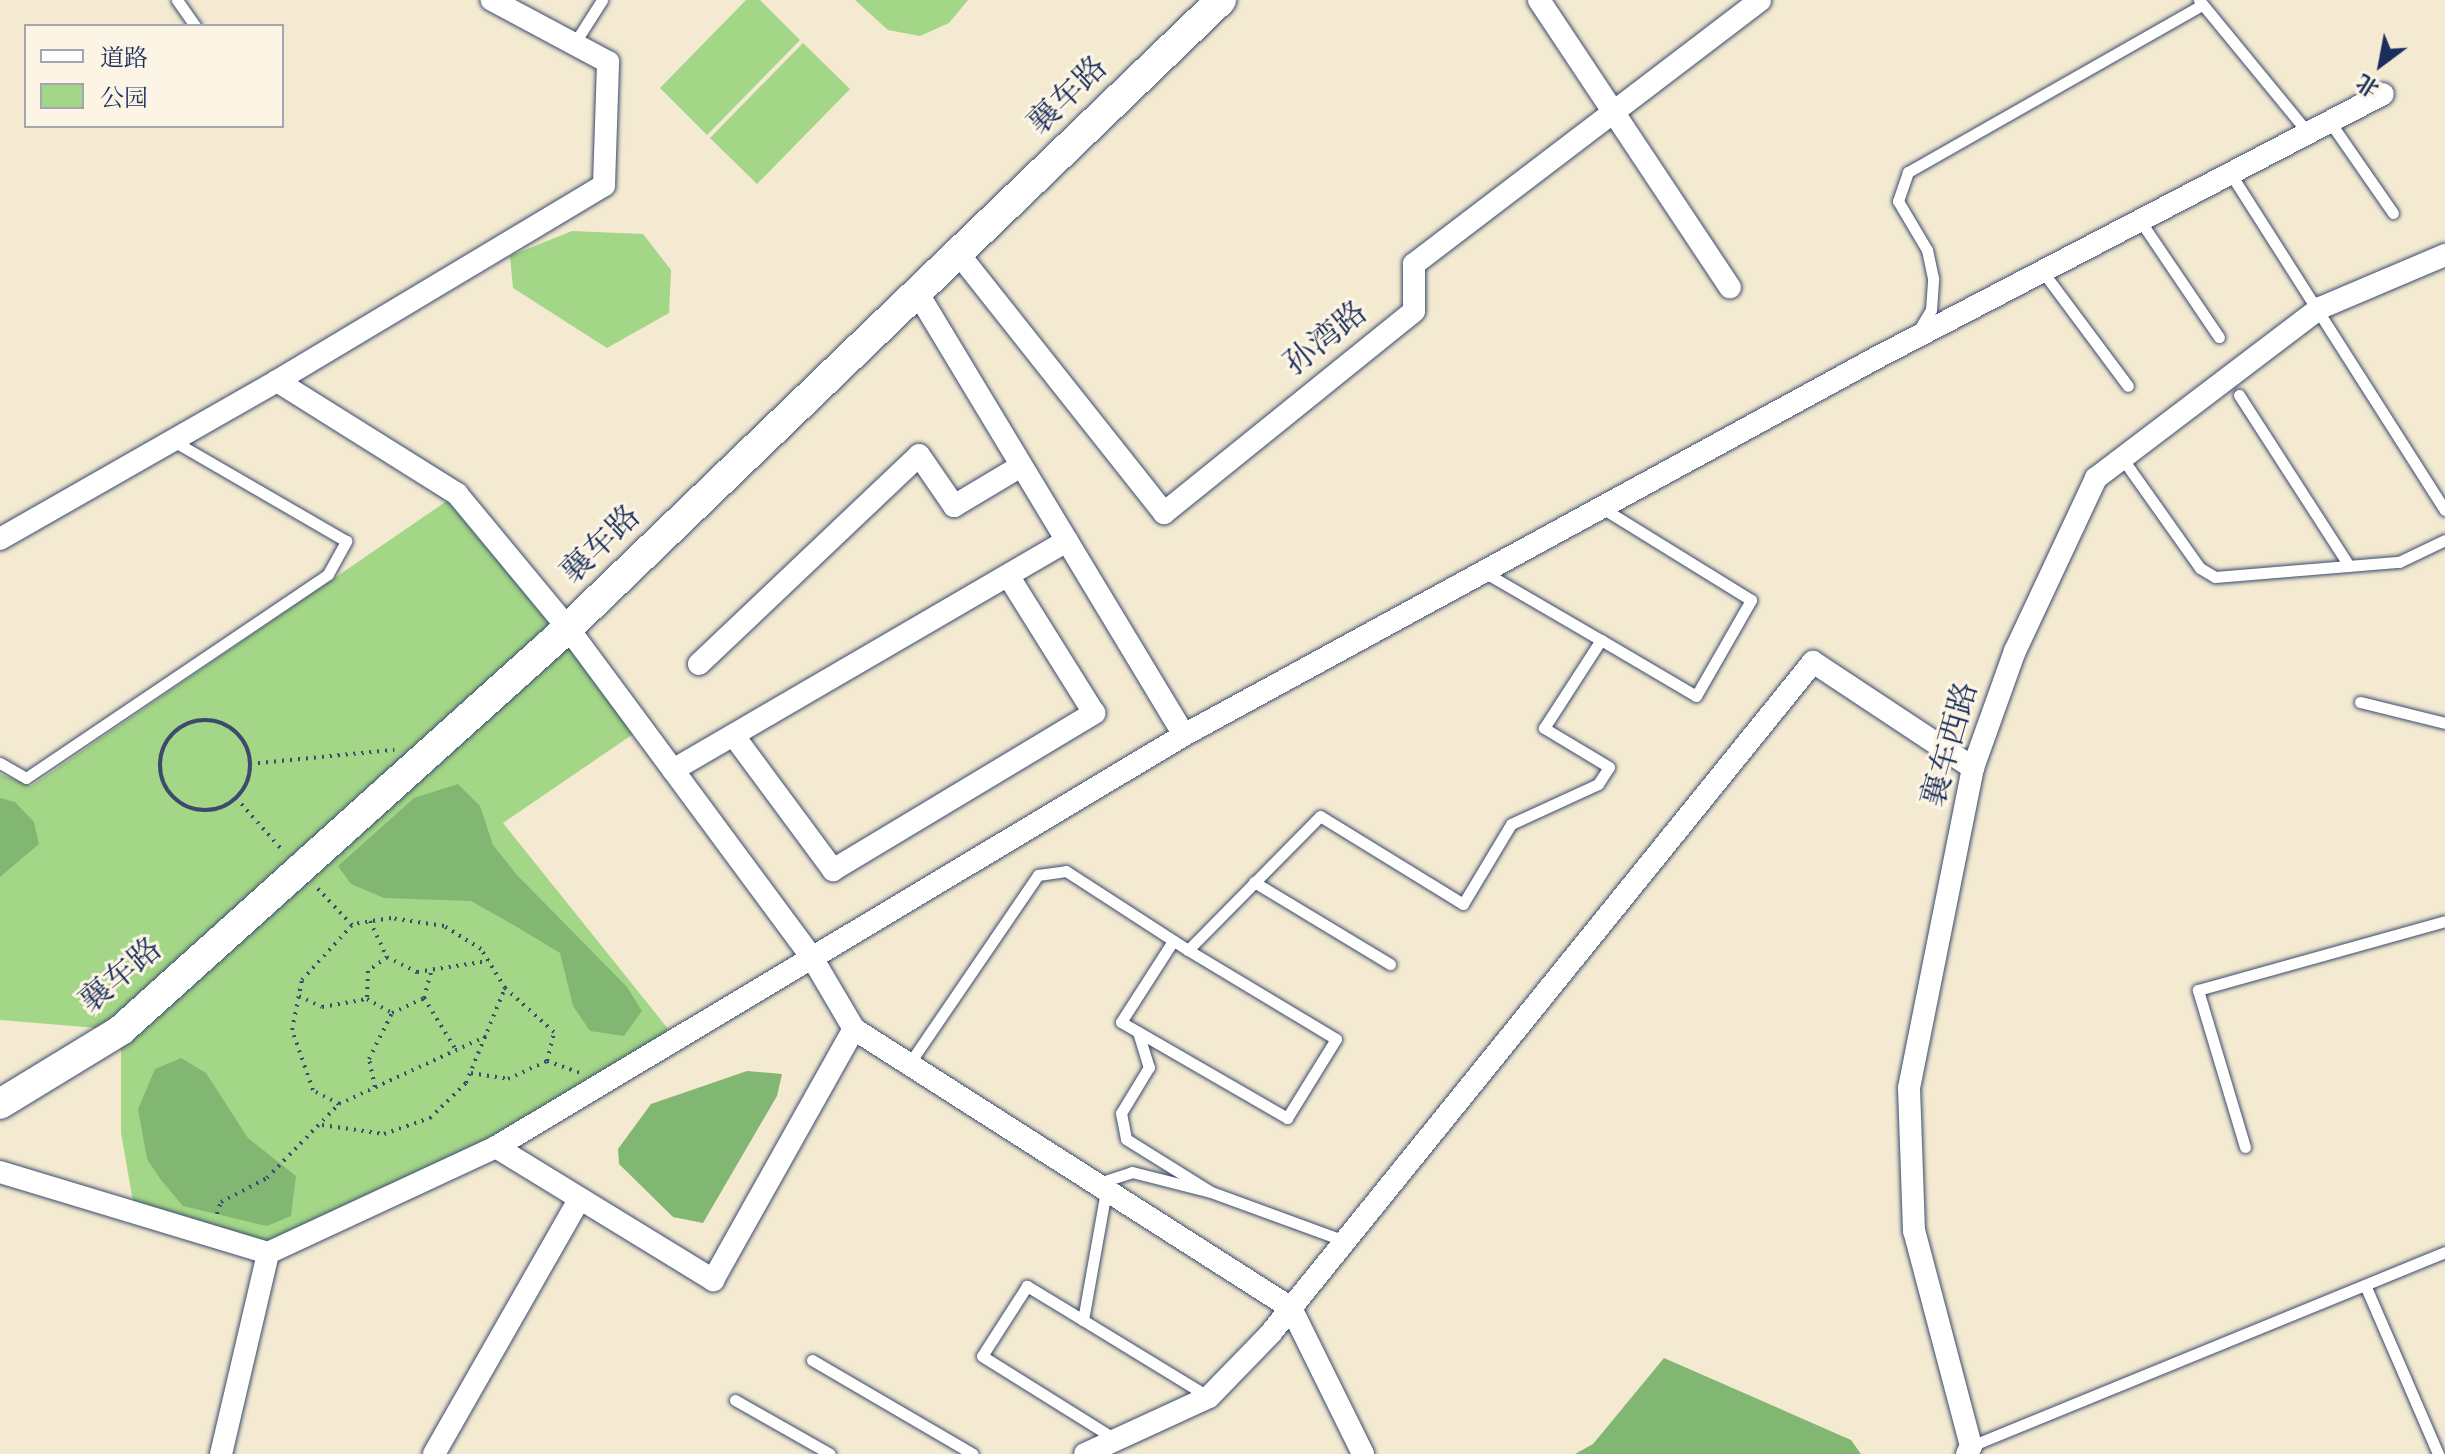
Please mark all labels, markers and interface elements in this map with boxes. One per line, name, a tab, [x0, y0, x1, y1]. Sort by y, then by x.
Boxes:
legend	[24, 24, 284, 128]
north arrow	[2341, 24, 2421, 104]
text: 道路	[100, 48, 148, 72]
street label: 襄车路	[1021, 50, 1117, 144]
text: 北	[2353, 69, 2383, 100]
text: 公园	[100, 88, 148, 112]
street label: 孙湾路	[1278, 295, 1376, 385]
street label: 襄车路	[554, 499, 650, 593]
street label: 襄车西路	[1916, 678, 1988, 812]
street label: 襄车路	[73, 931, 171, 1023]

